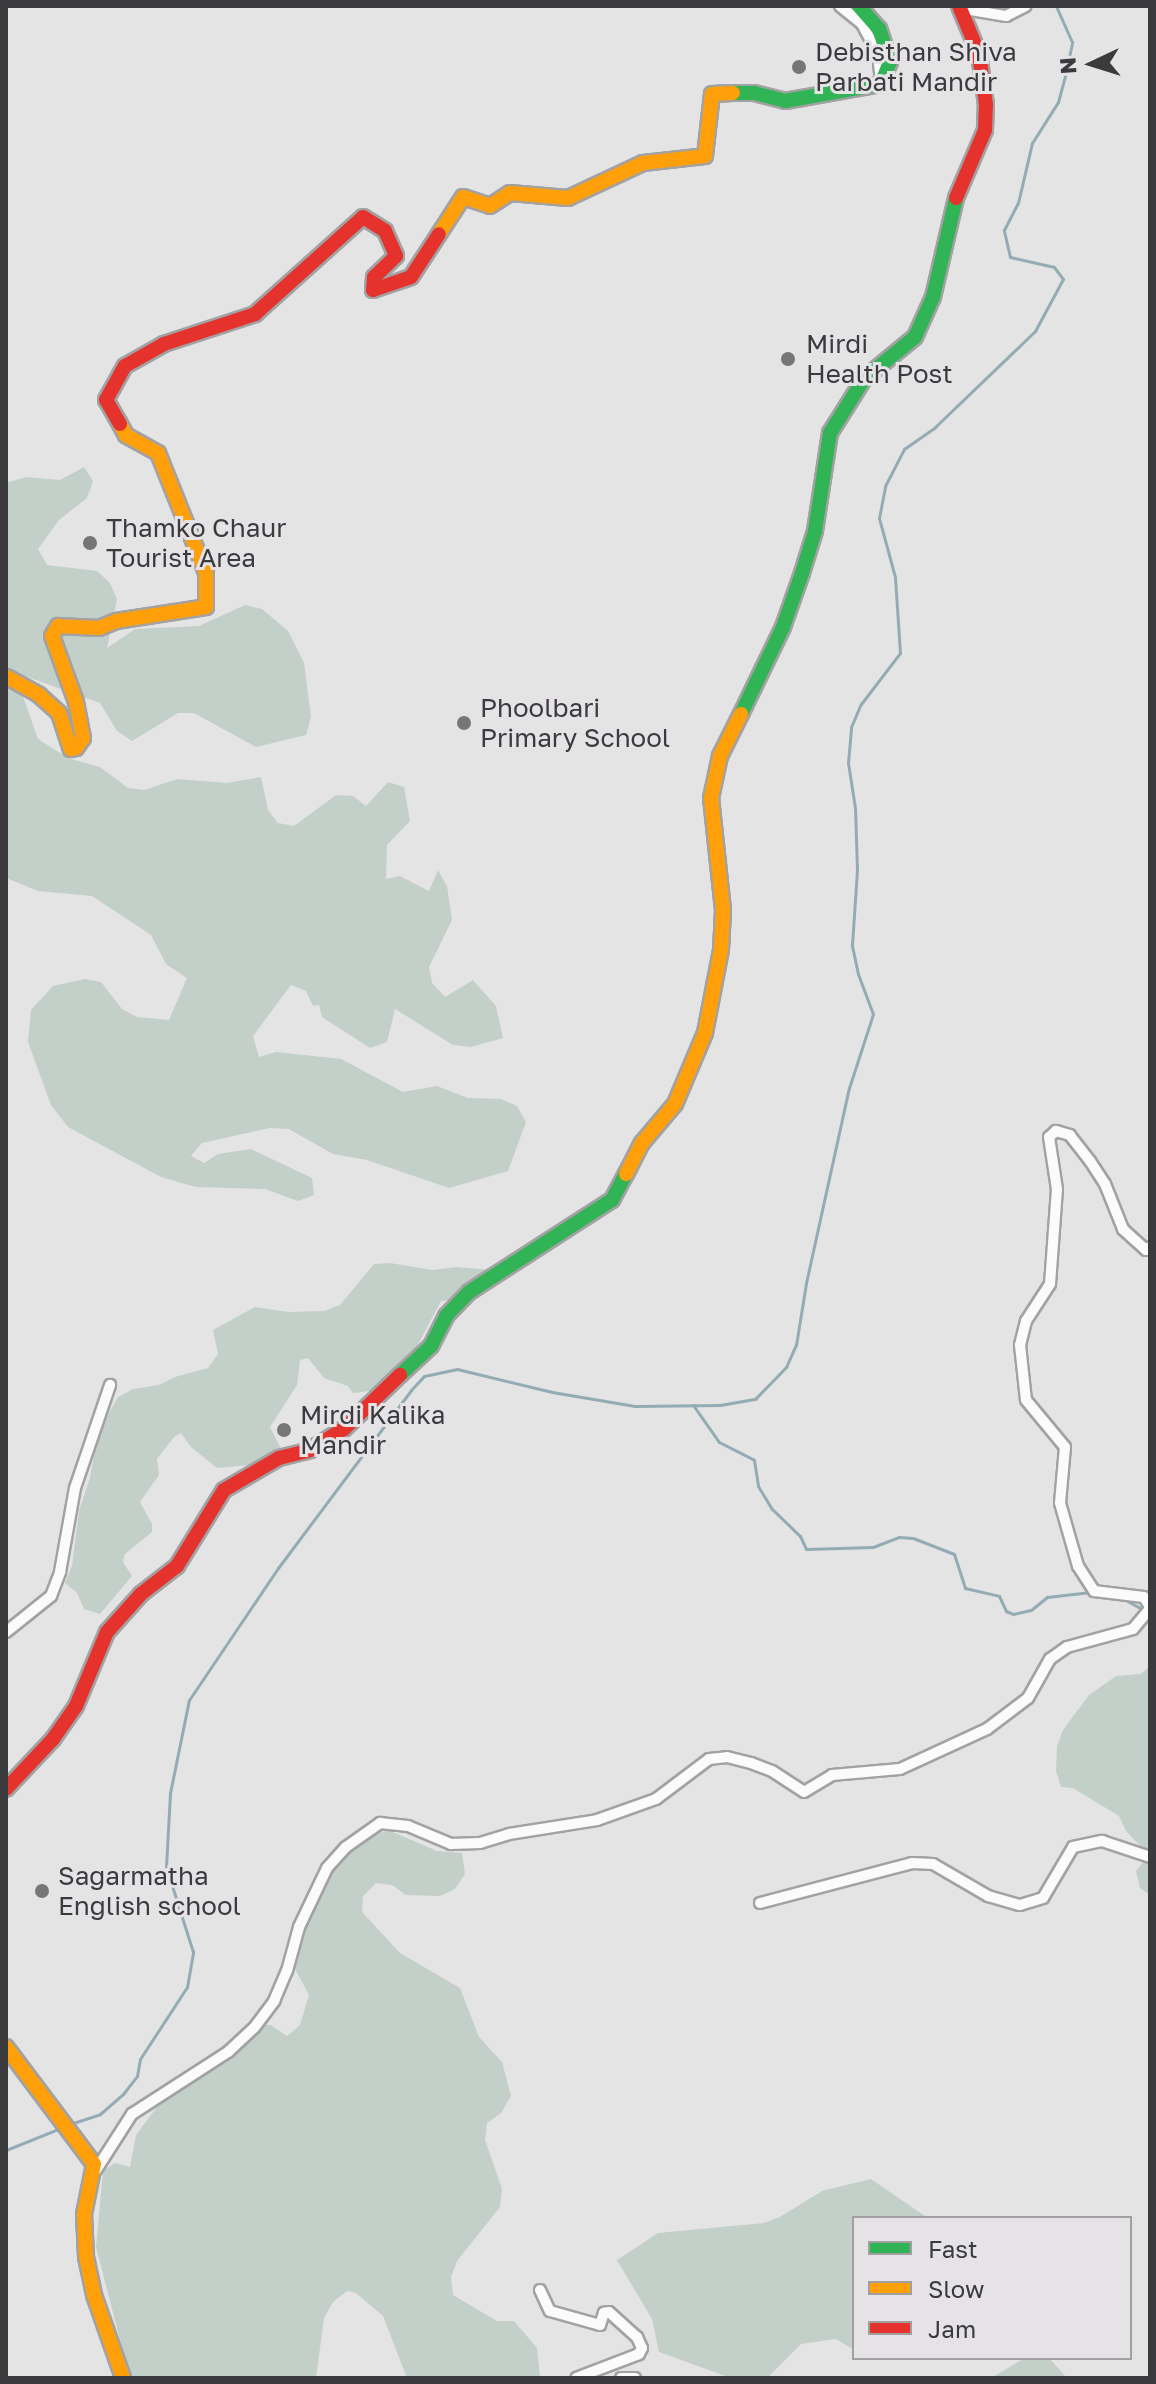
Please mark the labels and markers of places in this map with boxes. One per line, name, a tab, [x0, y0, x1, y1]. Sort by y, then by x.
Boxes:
place label: Debisthan Shiva Parbati Mandir	[815, 36, 1017, 98]
marker: Debisthan Shiva Parbati Mandir	[790, 58, 808, 76]
place label: Mirdi Health Post	[806, 328, 953, 390]
marker: Mirdi Health Post	[777, 348, 799, 370]
place label: Thamko Chaur Tourist Area	[106, 512, 286, 574]
marker: Thamko Chaur Tourist Area	[81, 534, 99, 552]
place label: Phoolbari Primary School	[480, 692, 670, 754]
marker: Phoolbari Primary School	[455, 714, 473, 732]
place label: Mirdi Kalika Mandir	[300, 1399, 445, 1460]
marker: Mirdi Kalika Mandir	[275, 1421, 293, 1439]
place label: Sagarmatha English school	[58, 1860, 241, 1922]
marker: Sagarmatha English school	[33, 1882, 51, 1900]

